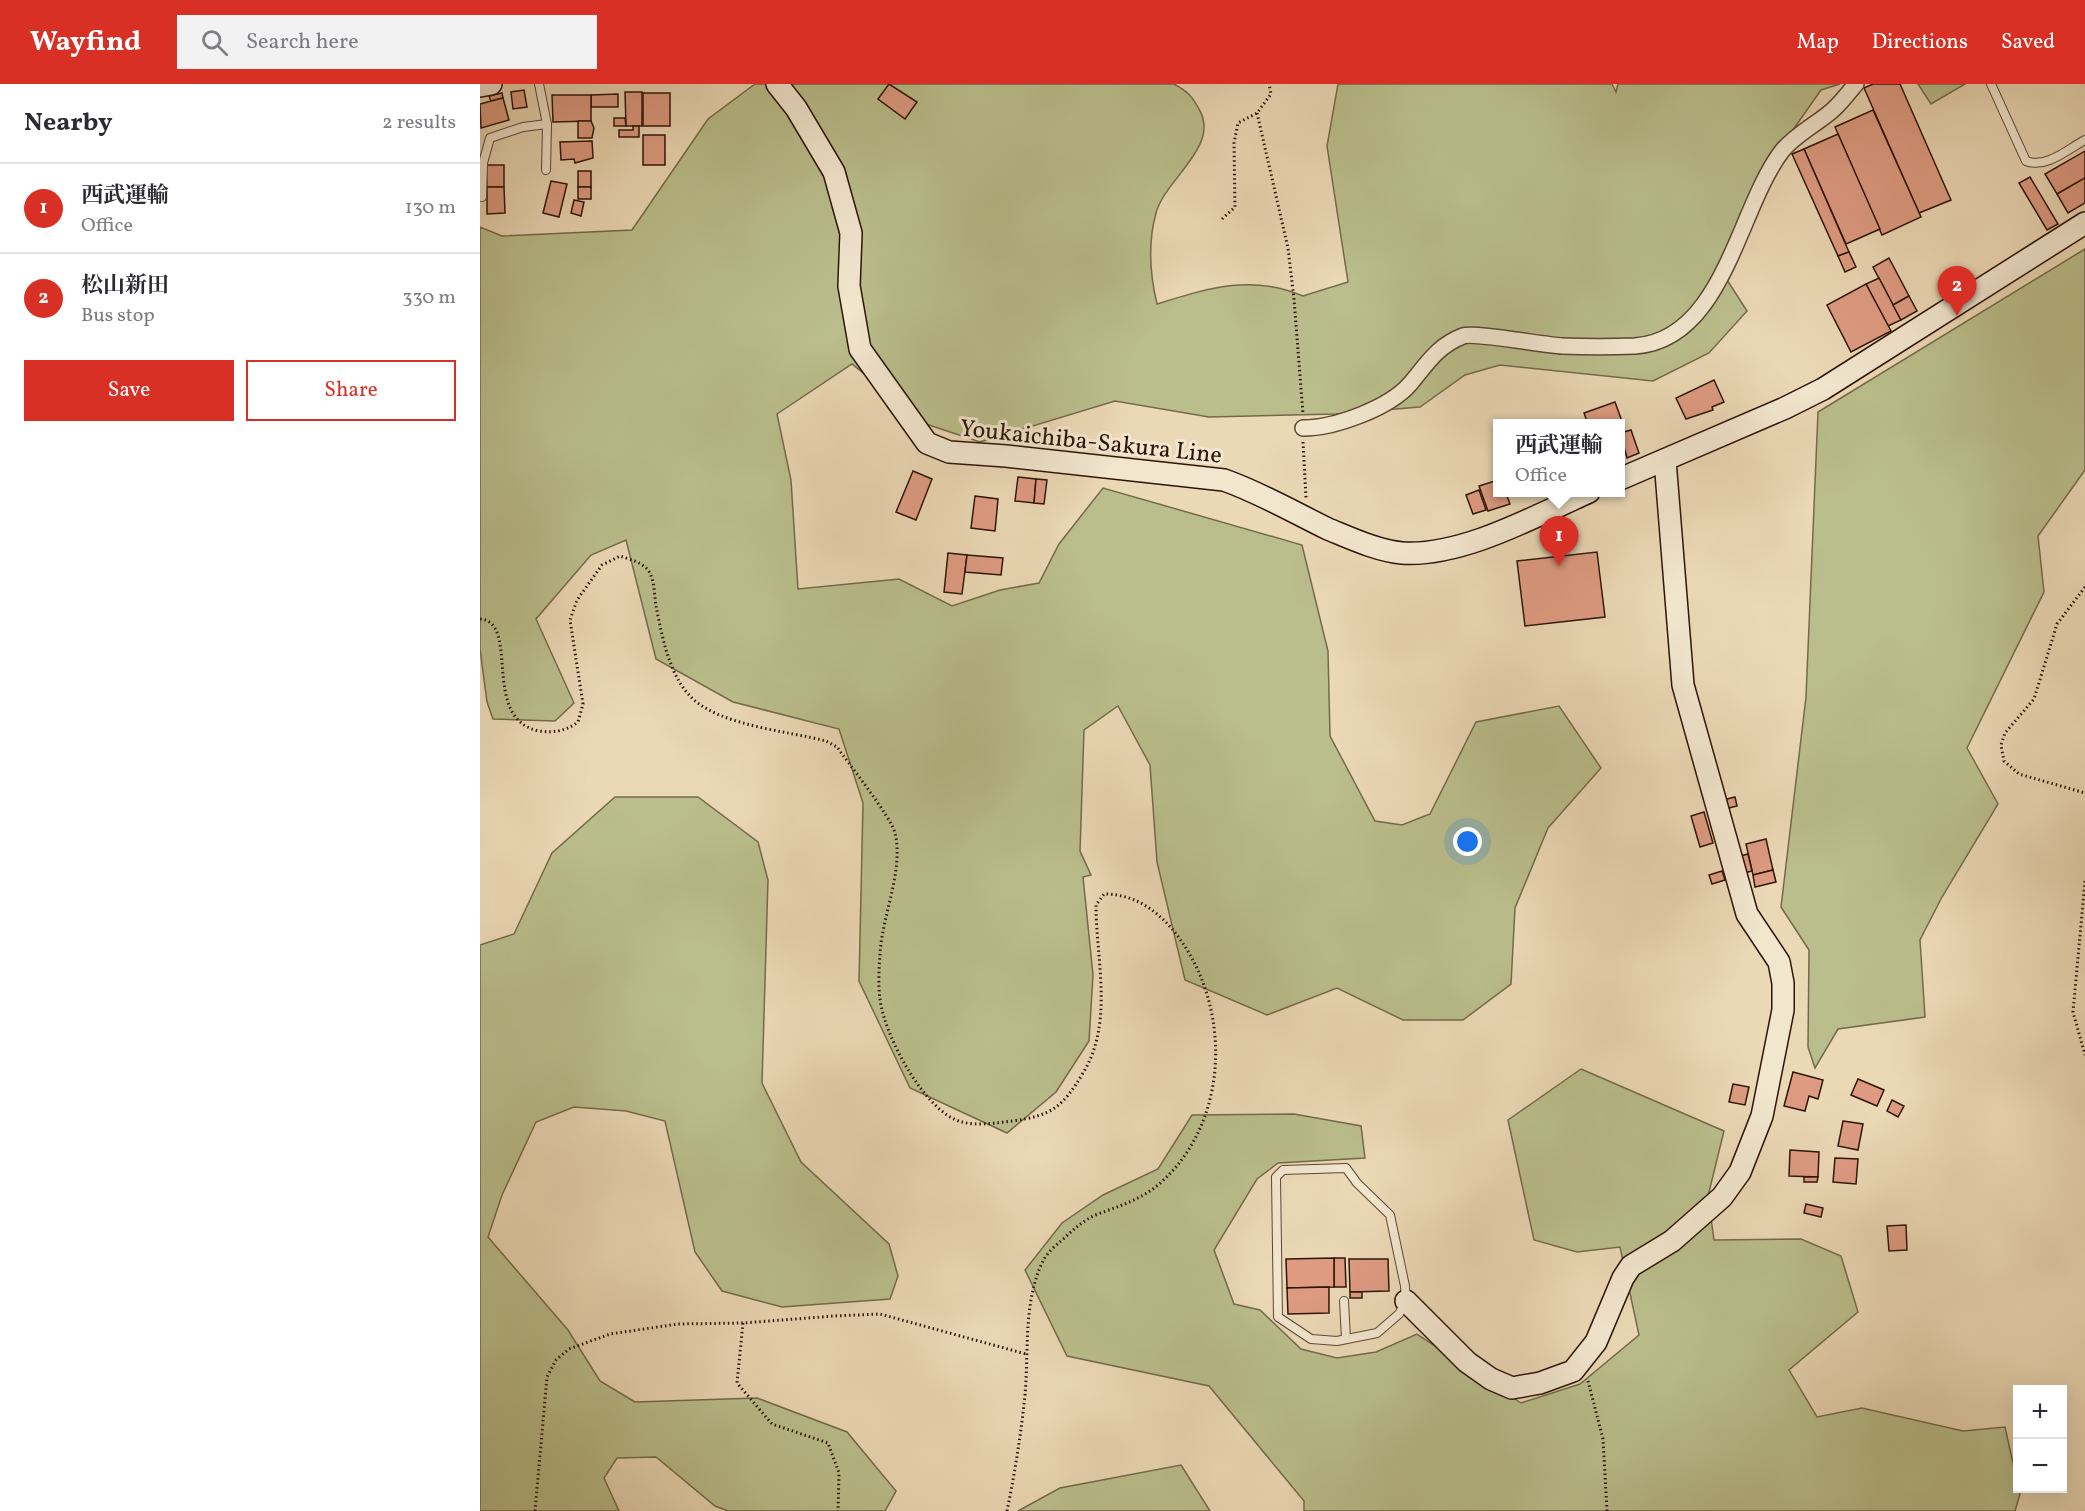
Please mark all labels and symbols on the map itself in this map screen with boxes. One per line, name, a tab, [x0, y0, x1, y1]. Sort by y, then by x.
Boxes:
pin: 2	[1938, 266, 1976, 316]
street label: Youkaichiba-Sakura Line	[958, 412, 1224, 474]
pin: 1	[1540, 516, 1578, 566]
your location	[1453, 827, 1482, 856]

